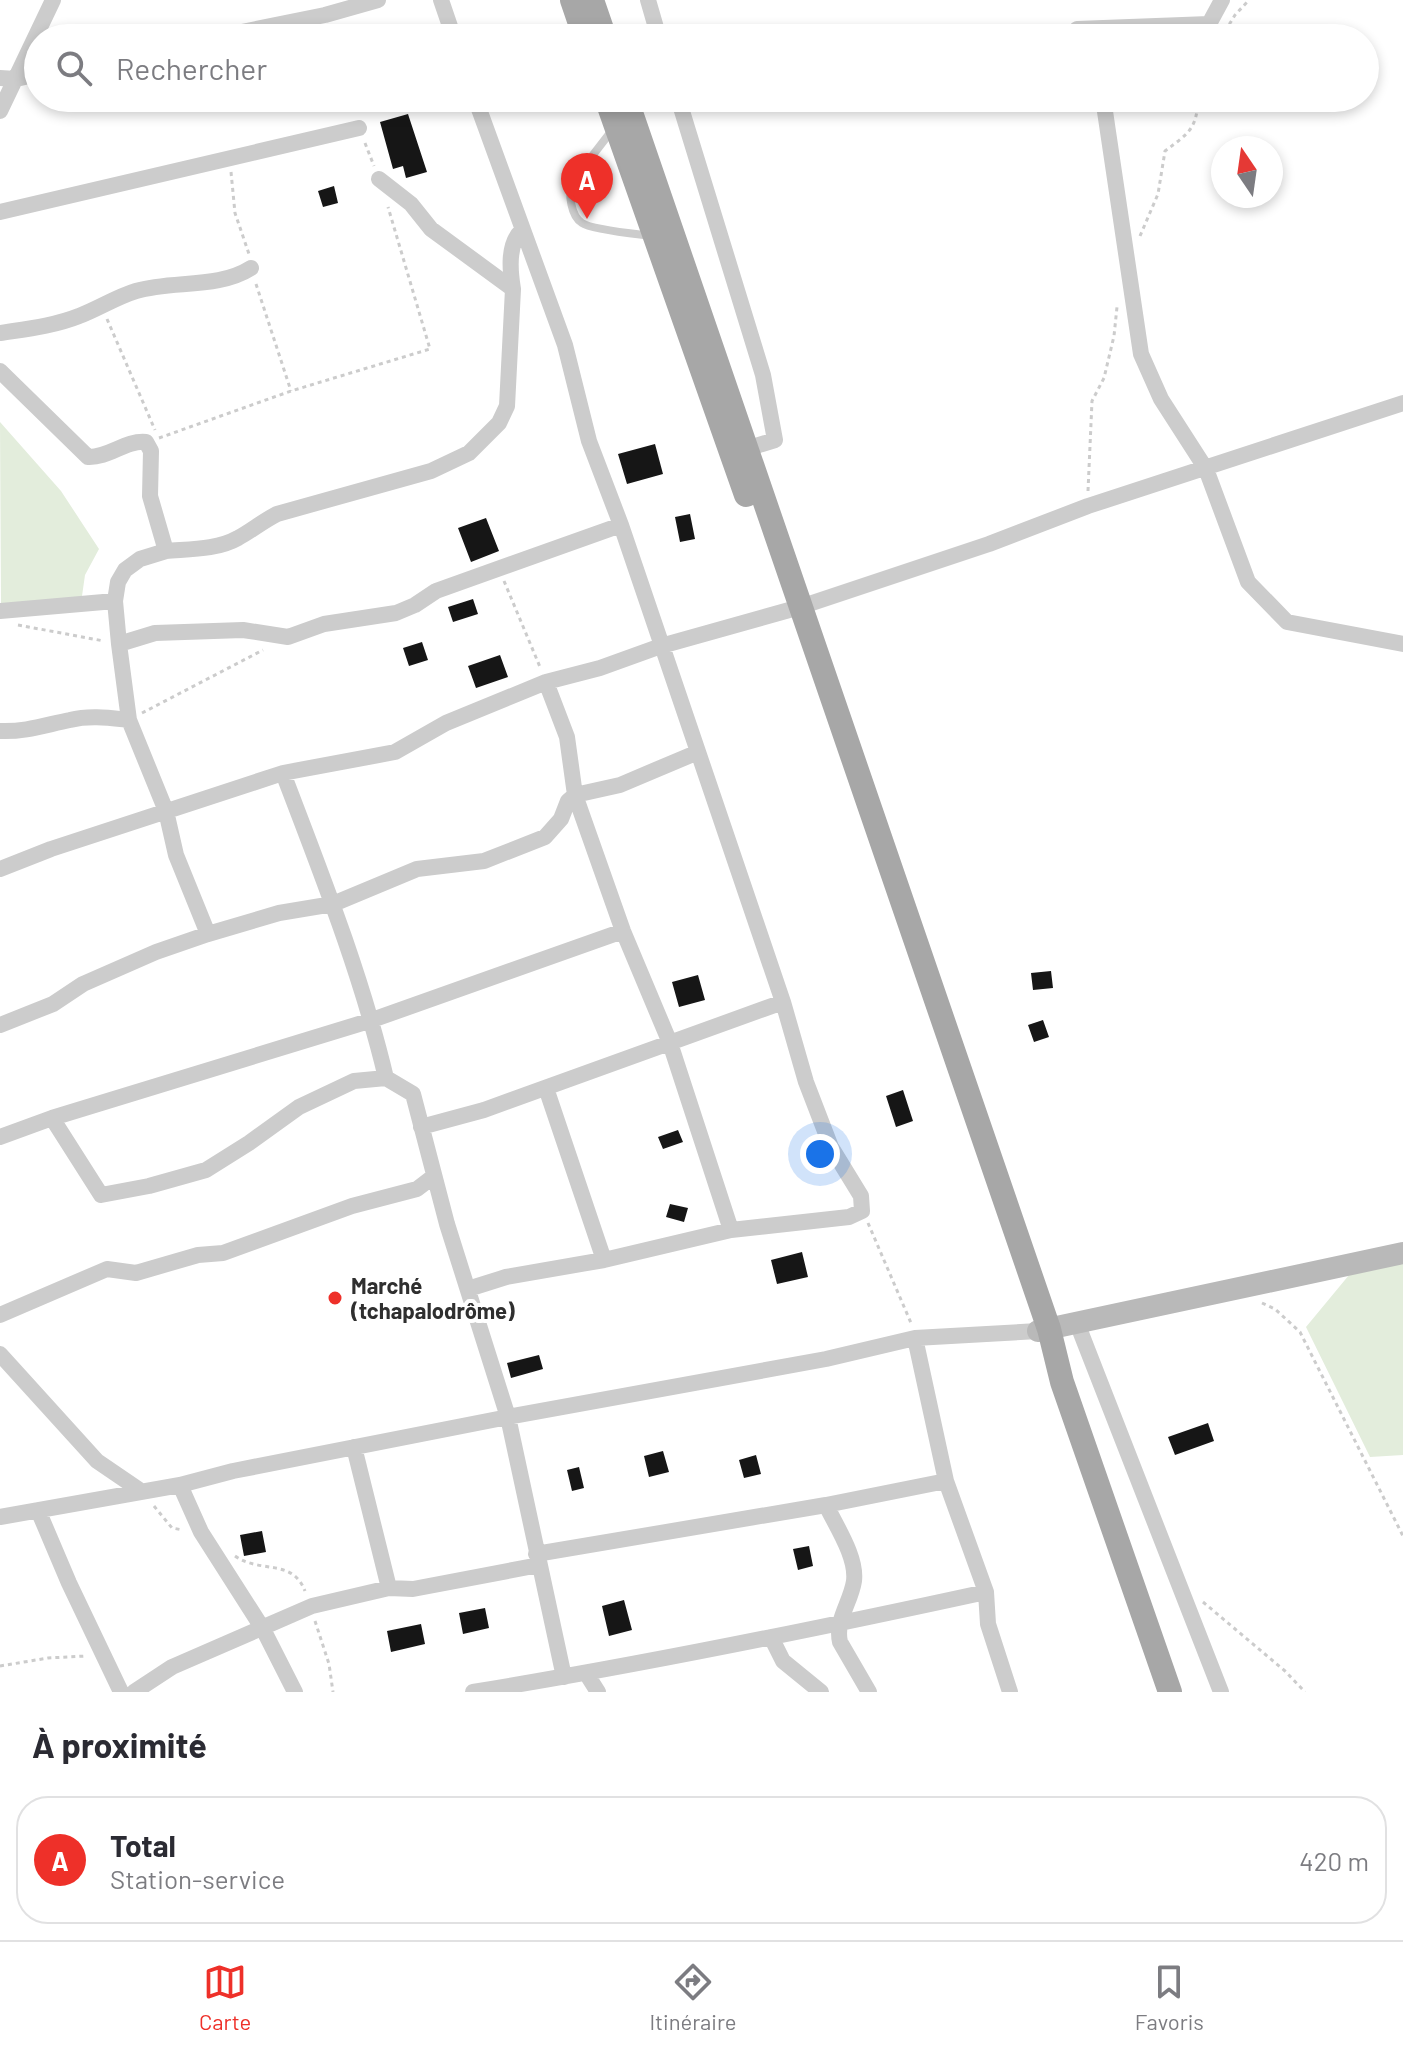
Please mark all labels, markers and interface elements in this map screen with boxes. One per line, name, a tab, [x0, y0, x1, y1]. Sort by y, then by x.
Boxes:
search box	[24, 24, 1379, 112]
icon: search	[52, 46, 96, 90]
text: Rechercher	[116, 50, 267, 86]
north arrow	[1211, 136, 1283, 208]
pin: A	[561, 153, 613, 219]
your location	[800, 1134, 840, 1174]
place label: Marché (tchapalodrôme)	[350, 1272, 515, 1323]
marker: Marché (tchapalodrôme)	[326, 1289, 344, 1307]
text: À proximité	[32, 1724, 207, 1765]
text: Total	[110, 1827, 176, 1863]
text: A	[51, 1845, 69, 1876]
text: 420 m	[1299, 1845, 1369, 1876]
text: Station-service	[110, 1863, 285, 1894]
tab: Carte	[199, 1960, 251, 2034]
tab: Itinéraire	[649, 1960, 737, 2034]
tab: Favoris	[1135, 1960, 1204, 2034]

